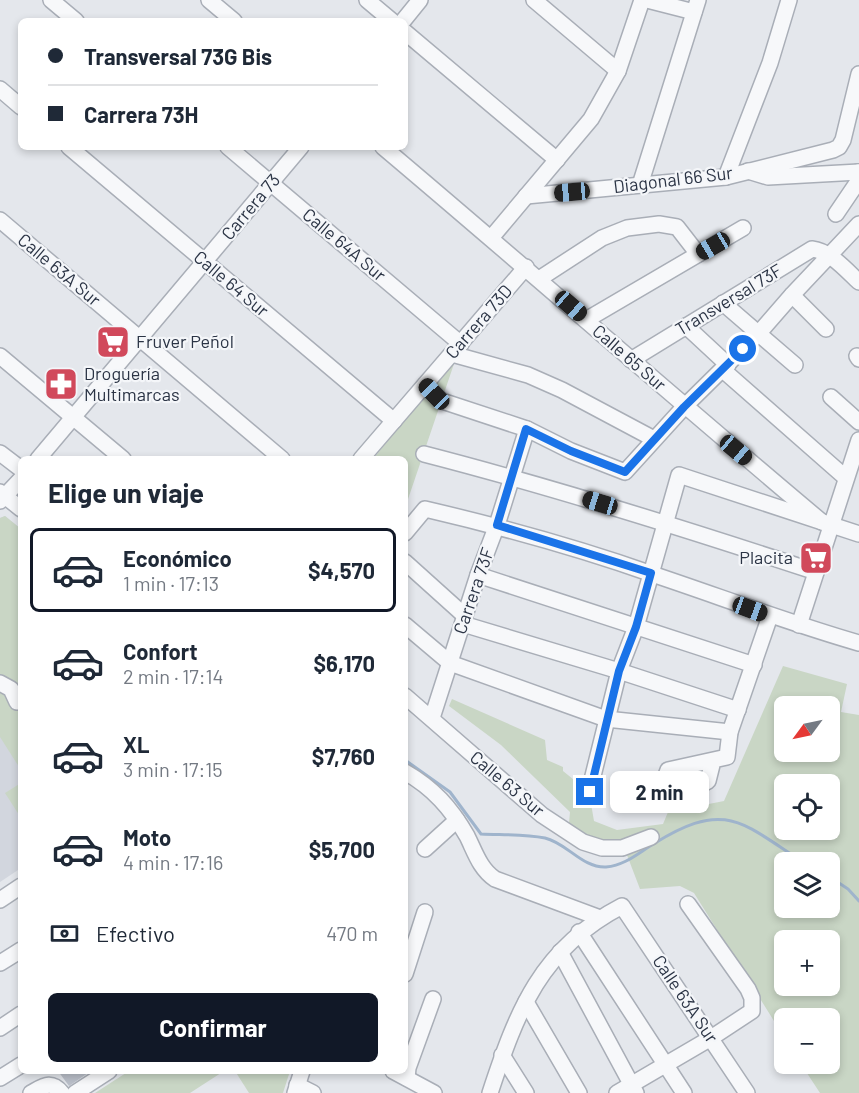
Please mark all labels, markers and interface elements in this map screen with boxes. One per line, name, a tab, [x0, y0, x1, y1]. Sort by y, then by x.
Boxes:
text: Transversal 73G Bis	[84, 43, 272, 69]
text: Carrera 73H	[84, 101, 198, 127]
street label: Diagonal 66 Sur	[612, 161, 734, 197]
street label: Carrera 73	[216, 169, 284, 244]
car	[553, 181, 591, 203]
street label: Calle 64A Sur	[299, 203, 391, 286]
street label: Calle 63A Sur	[14, 228, 106, 310]
car	[693, 229, 733, 263]
street label: Calle 64 Sur	[190, 246, 274, 321]
street label: Transversal 73F	[671, 259, 786, 340]
street label: Carrera 73D	[440, 280, 516, 363]
car	[552, 287, 590, 325]
street label: Calle 65 Sur	[588, 319, 671, 395]
supermarket icon: Fruver Peñol	[95, 324, 131, 360]
place label: Fruver Peñol	[136, 330, 234, 352]
route start	[729, 335, 756, 362]
place label: Droguería Multimarcas	[84, 362, 180, 405]
pharmacy icon: Droguería Multimarcas	[43, 366, 79, 402]
car	[415, 375, 453, 413]
car	[716, 432, 756, 468]
text: Elige un viaje	[48, 476, 204, 508]
car	[580, 489, 620, 517]
supermarket icon: Placita	[798, 540, 834, 576]
icon: car	[51, 543, 105, 597]
text: Económico	[123, 545, 232, 571]
street label: Carrera 73F	[448, 545, 498, 637]
place label: Placita	[739, 546, 793, 568]
text: $4,570	[308, 557, 375, 583]
text: 1 min · 17:13	[123, 571, 219, 595]
car	[730, 594, 770, 624]
icon: car	[51, 636, 105, 690]
text: Confort	[123, 638, 198, 664]
text: $6,170	[314, 650, 375, 676]
text: 2 min · 17:14	[123, 664, 224, 688]
north arrow	[774, 696, 840, 762]
map controls	[774, 696, 840, 1074]
icon: car	[51, 729, 105, 783]
text: XL	[123, 731, 149, 757]
text: $7,760	[312, 743, 375, 769]
street label: Calle 63 Sur	[466, 746, 550, 821]
text: 3 min · 17:15	[123, 757, 222, 781]
callout: 2 min	[611, 771, 710, 813]
button: locate	[774, 774, 840, 840]
route end	[576, 778, 603, 805]
text: 2 min	[636, 780, 683, 804]
icon: car	[51, 822, 105, 876]
text: Moto	[123, 824, 171, 850]
text: $5,700	[309, 836, 375, 862]
text: 4 min · 17:16	[123, 850, 223, 874]
button: layers	[774, 852, 840, 918]
icon: cash	[48, 917, 81, 950]
text: Efectivo	[96, 920, 175, 946]
text: 470 m	[326, 921, 378, 945]
button: +	[774, 930, 840, 996]
street label: Calle 63A Sur	[648, 950, 724, 1047]
button: Confirmar	[48, 993, 378, 1062]
button: −	[774, 1008, 840, 1074]

